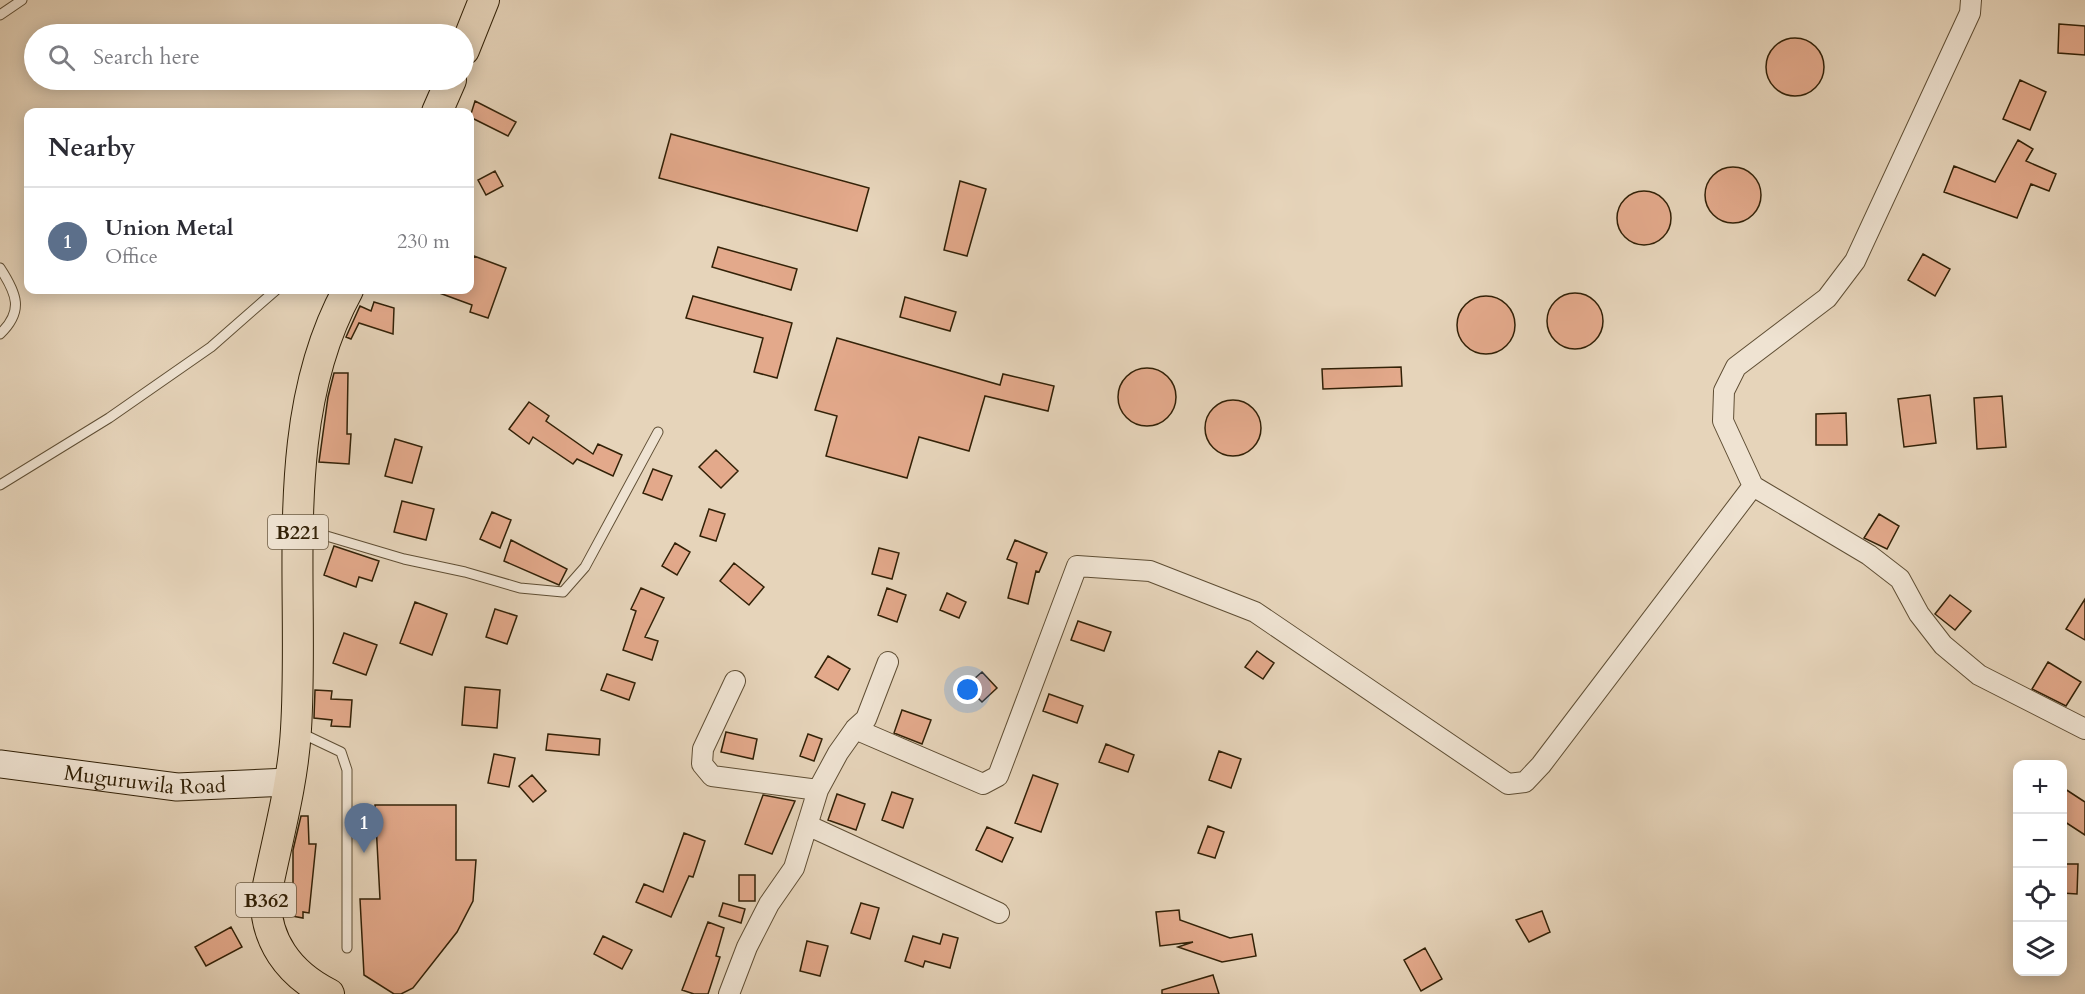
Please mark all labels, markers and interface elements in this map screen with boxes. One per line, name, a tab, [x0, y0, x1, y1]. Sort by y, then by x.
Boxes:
search box	[24, 24, 474, 90]
icon: search	[45, 41, 78, 74]
text: Search here	[93, 42, 200, 72]
text: Nearby	[48, 130, 136, 165]
text: Union Metal	[105, 213, 233, 243]
text: 1	[62, 228, 73, 255]
text: 230 m	[397, 228, 450, 255]
text: Office	[105, 243, 158, 270]
road number: B221	[268, 515, 328, 549]
your location	[953, 675, 982, 704]
street label: Muguruwila Road	[62, 758, 227, 802]
map controls	[2013, 760, 2067, 976]
button: +	[2013, 760, 2067, 814]
pin: 1	[344, 804, 384, 853]
button: −	[2013, 814, 2067, 868]
button: locate	[2013, 868, 2067, 922]
road number: B362	[236, 883, 296, 917]
button: layers	[2013, 922, 2067, 976]

